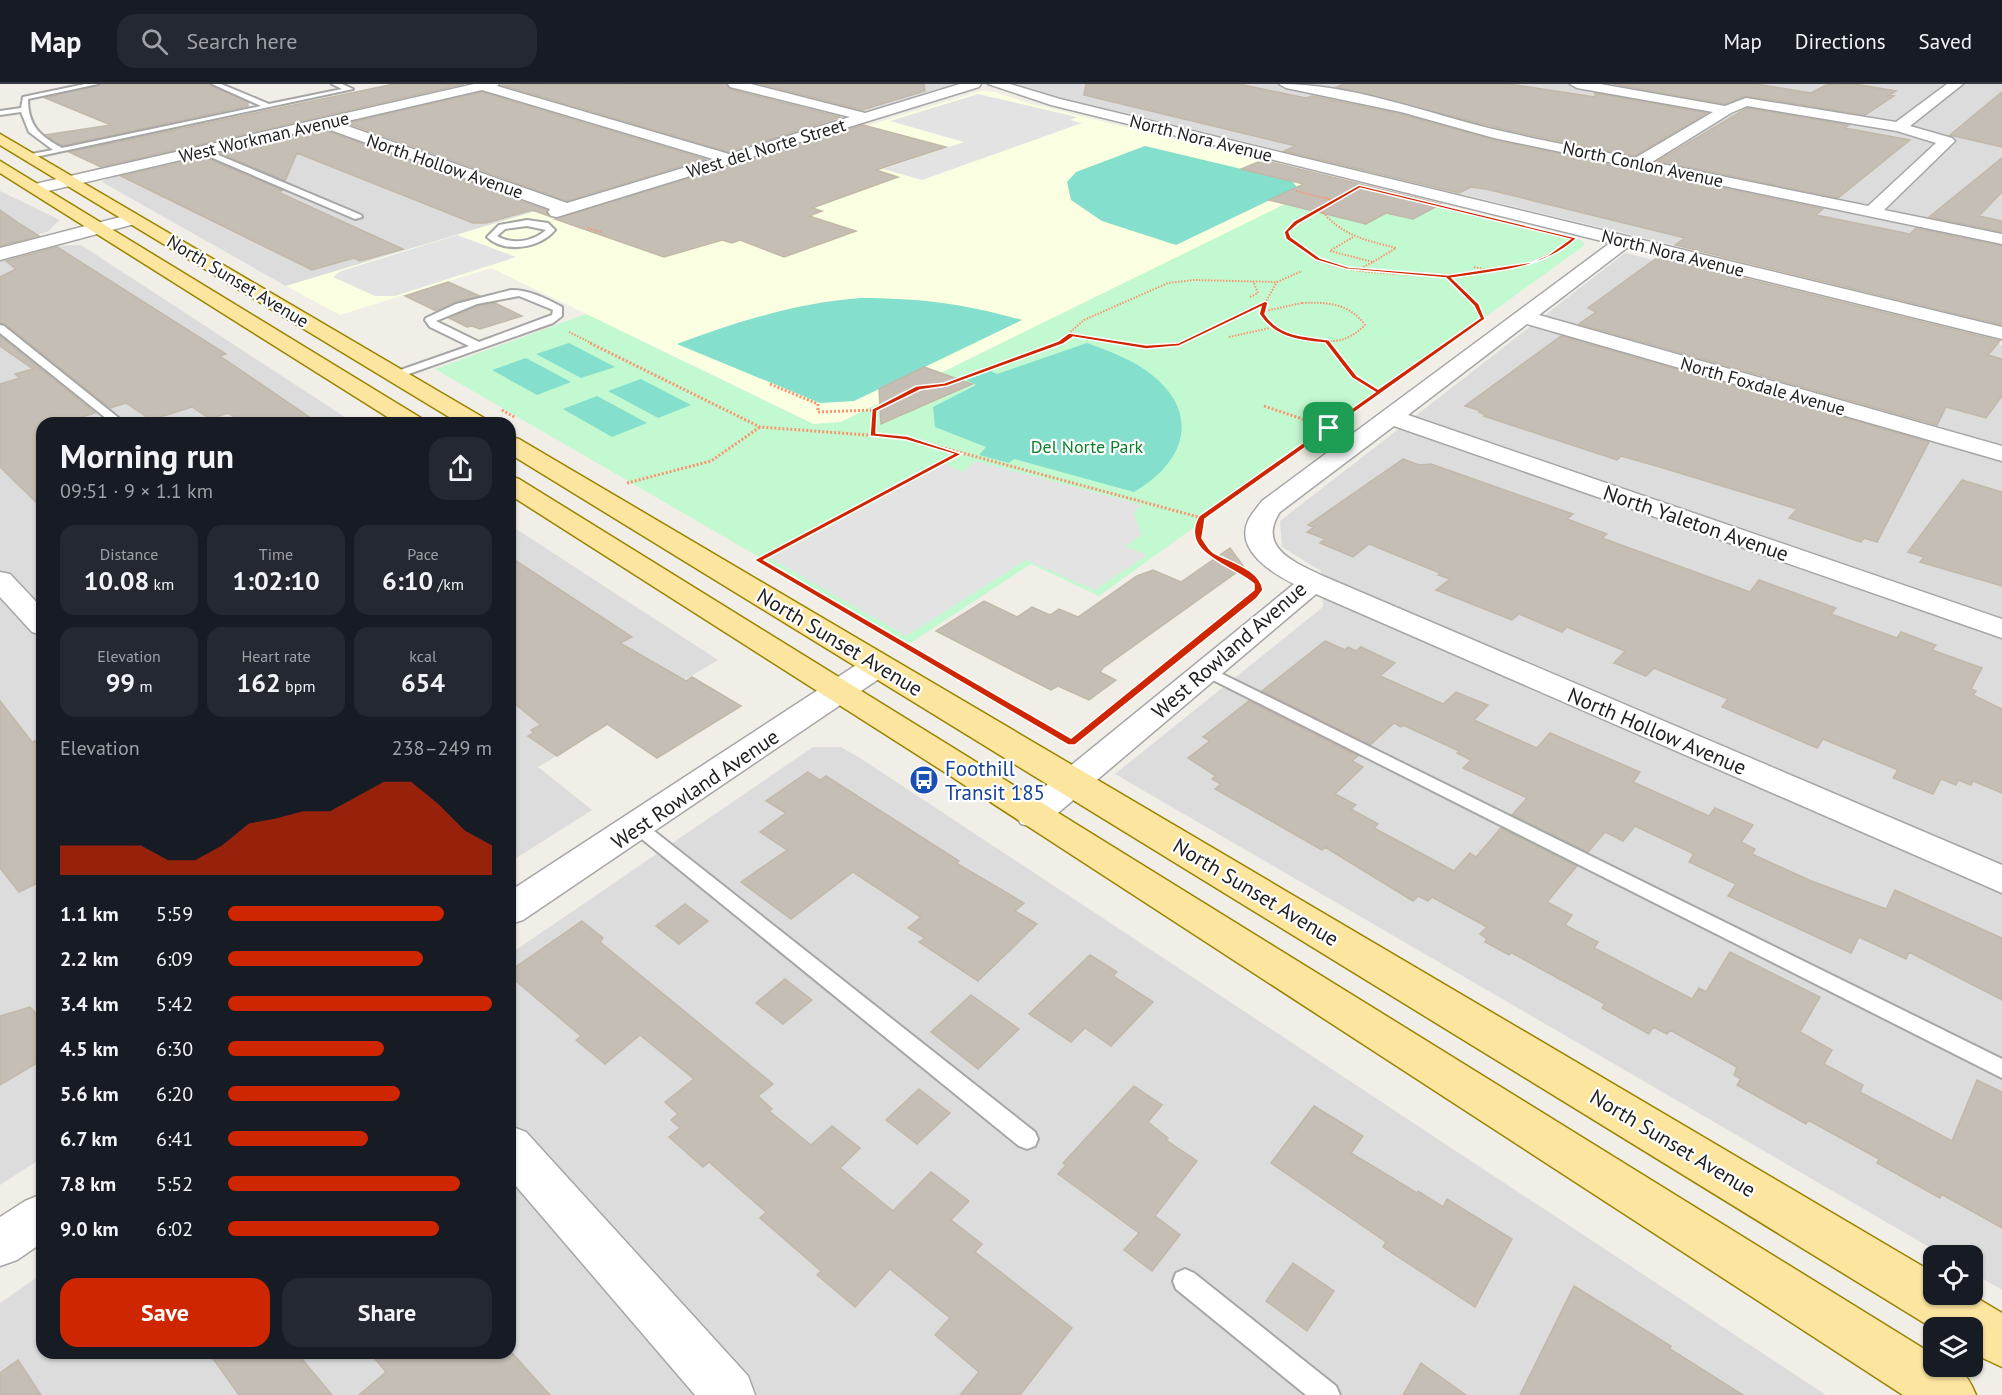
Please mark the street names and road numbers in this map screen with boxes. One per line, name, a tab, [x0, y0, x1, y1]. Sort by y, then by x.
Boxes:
street label: West Workman Avenue	[177, 106, 351, 168]
street label: North Nora Avenue	[1127, 109, 1275, 167]
street label: West del Norte Street	[684, 113, 848, 183]
street label: North Hollow Avenue	[364, 128, 526, 204]
street label: North Conlon Avenue	[1561, 136, 1725, 192]
street label: North Nora Avenue	[1599, 224, 1747, 282]
street label: North Sunset Avenue	[163, 230, 313, 332]
street label: North Foxdale Avenue	[1678, 351, 1848, 421]
street label: North Yaleton Avenue	[1600, 479, 1792, 567]
street label: West Rowland Avenue	[1146, 575, 1312, 725]
street label: North Sunset Avenue	[752, 582, 928, 702]
street label: North Hollow Avenue	[1564, 681, 1750, 781]
street label: West Rowland Avenue	[606, 723, 784, 855]
street label: North Sunset Avenue	[1168, 832, 1344, 952]
street label: North Sunset Avenue	[1585, 1083, 1761, 1203]

